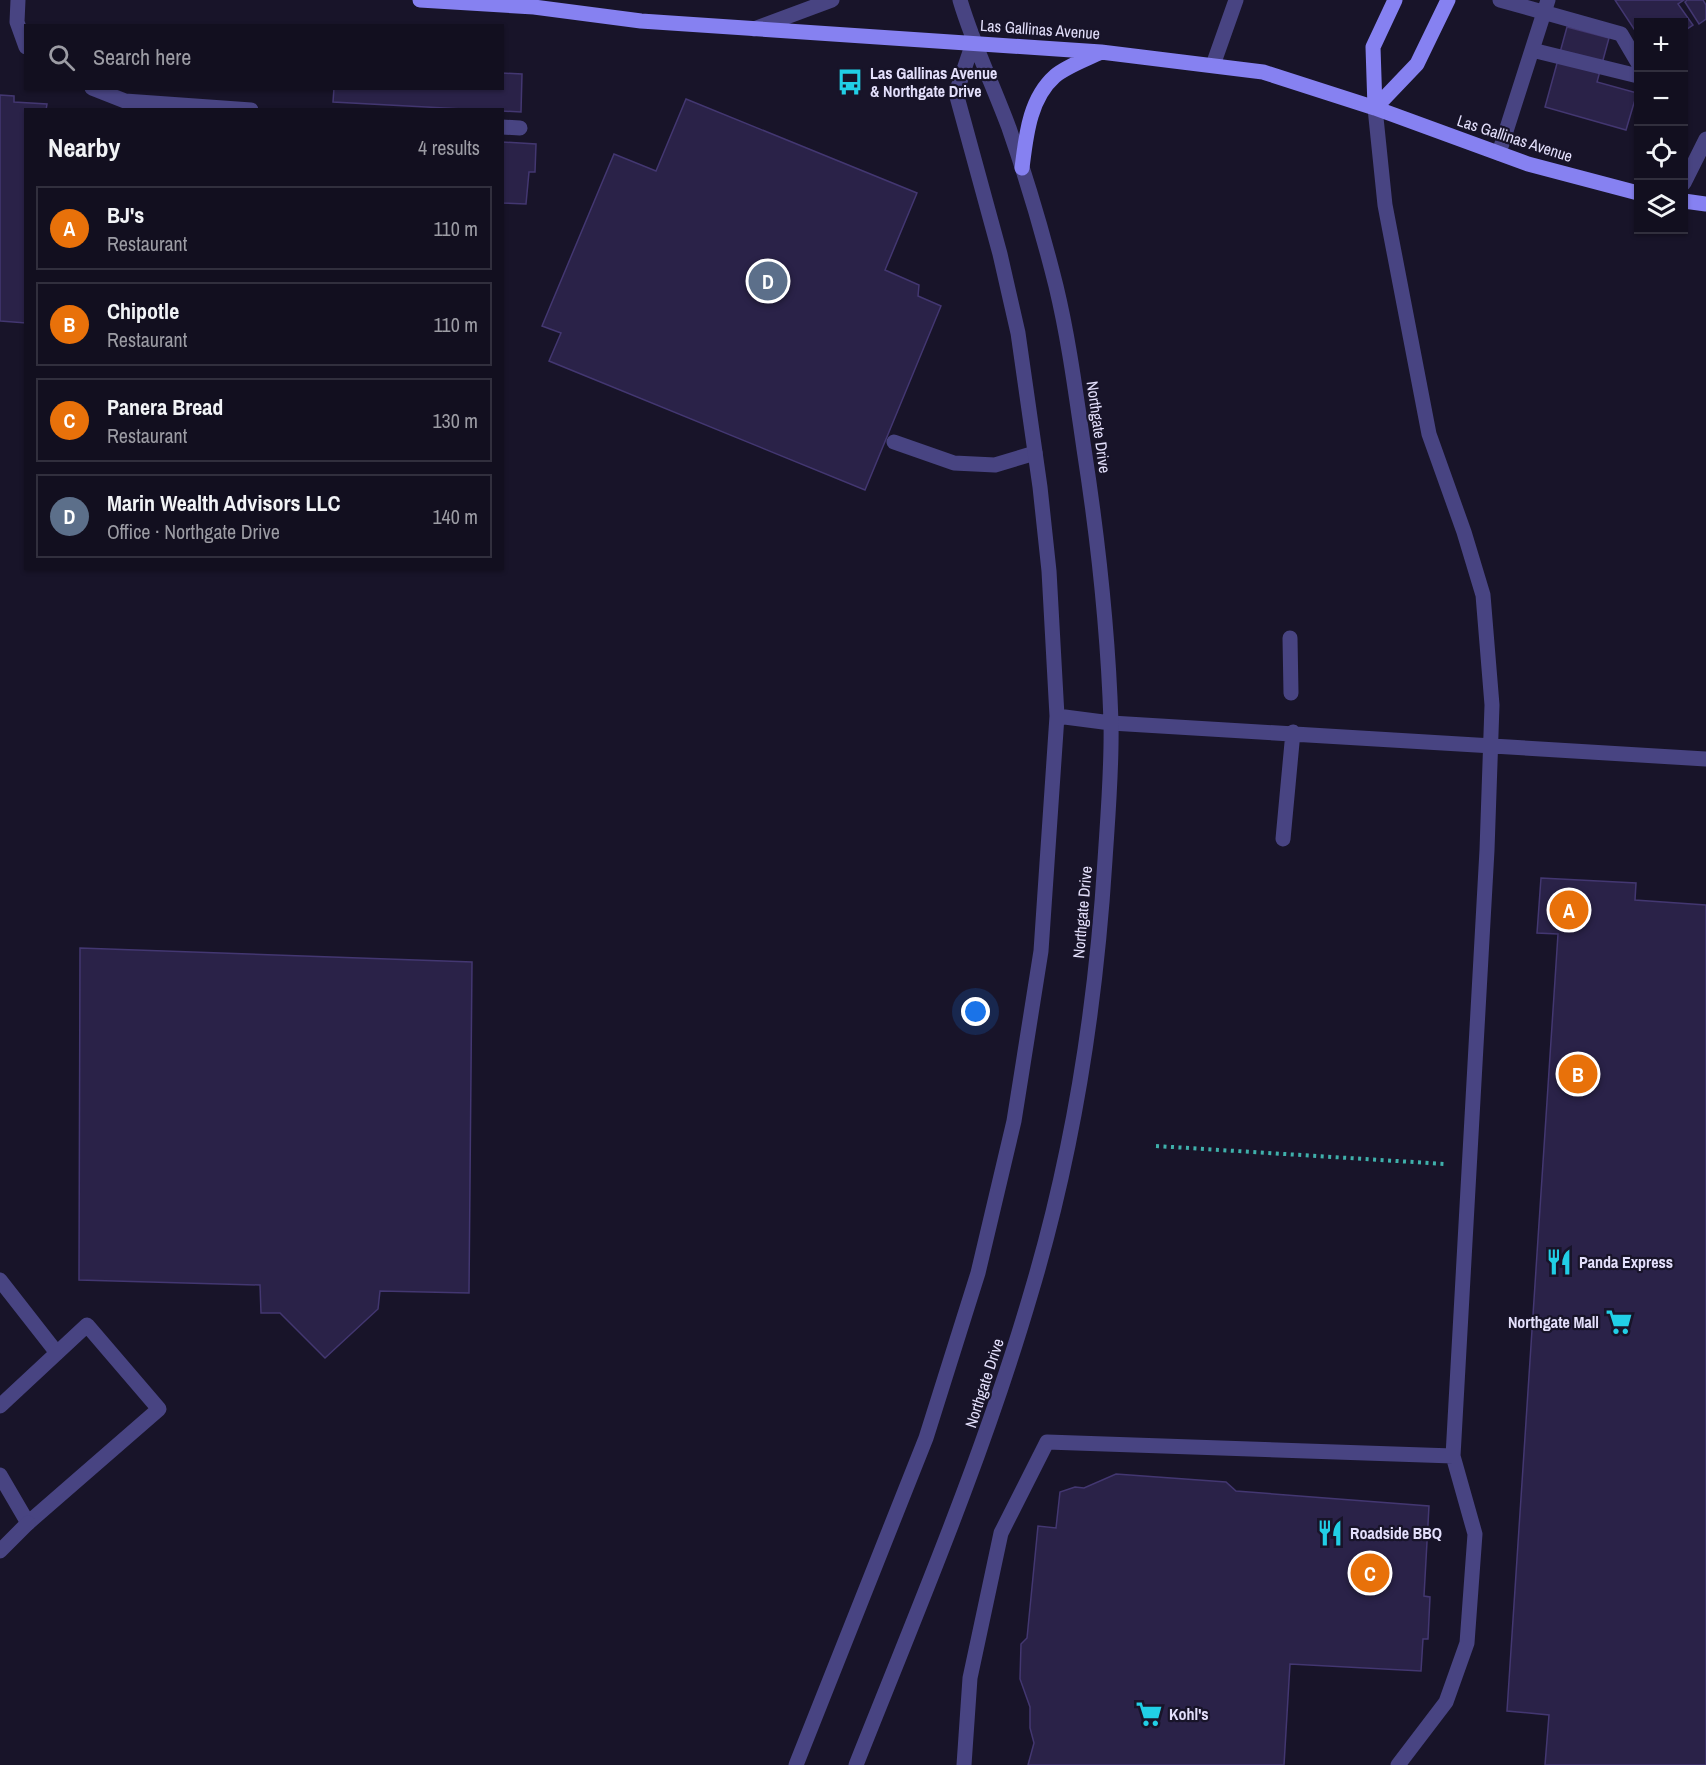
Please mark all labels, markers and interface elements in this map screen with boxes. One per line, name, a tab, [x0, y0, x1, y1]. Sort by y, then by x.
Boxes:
street label: Las Gallinas Avenue	[979, 14, 1101, 44]
map controls	[1634, 18, 1688, 234]
button: +	[1634, 18, 1688, 72]
search box	[24, 24, 504, 90]
icon: search	[45, 41, 78, 74]
text: Search here	[93, 42, 191, 72]
place label: Las Gallinas Avenue & Northgate Drive	[870, 62, 997, 102]
bus stop icon: Las Gallinas Avenue & Northgate Drive	[835, 67, 865, 97]
button: −	[1634, 72, 1688, 126]
street label: Las Gallinas Avenue	[1454, 109, 1576, 167]
button: locate	[1634, 126, 1688, 180]
text: Nearby	[48, 130, 120, 165]
text: 4 results	[418, 134, 480, 161]
button: layers	[1634, 180, 1688, 234]
text: BJ's	[107, 200, 144, 230]
text: A	[64, 215, 75, 242]
text: 110 m	[434, 215, 478, 242]
text: Restaurant	[107, 230, 187, 257]
pin: D	[748, 258, 788, 304]
text: Chipotle	[107, 296, 179, 326]
text: B	[64, 311, 75, 338]
text: 110 m	[434, 311, 478, 338]
text: Restaurant	[107, 326, 187, 353]
street label: Northgate Drive	[1082, 380, 1116, 474]
text: Panera Bread	[107, 392, 223, 422]
text: C	[64, 407, 75, 434]
text: 130 m	[432, 407, 478, 434]
text: Restaurant	[107, 422, 187, 449]
text: Marin Wealth Advisors LLC	[107, 488, 341, 518]
text: D	[64, 503, 75, 530]
text: 140 m	[432, 503, 478, 530]
text: Office · Northgate Drive	[107, 518, 280, 545]
street label: Northgate Drive	[1067, 865, 1097, 959]
pin: A	[1550, 888, 1588, 932]
your location	[961, 997, 990, 1026]
pin: B	[1558, 1052, 1598, 1096]
restaurant icon: Panda Express	[1544, 1247, 1574, 1277]
place label: Panda Express	[1579, 1251, 1673, 1273]
supermarket icon: Northgate Mall	[1604, 1307, 1634, 1337]
place label: Northgate Mall	[1508, 1311, 1599, 1333]
street label: Northgate Drive	[959, 1336, 1009, 1430]
restaurant icon: Roadside BBQ	[1315, 1518, 1345, 1548]
place label: Roadside BBQ	[1350, 1522, 1442, 1544]
pin: C	[1350, 1550, 1390, 1596]
supermarket icon: Kohl's	[1134, 1699, 1164, 1729]
place label: Kohl's	[1169, 1703, 1209, 1725]

